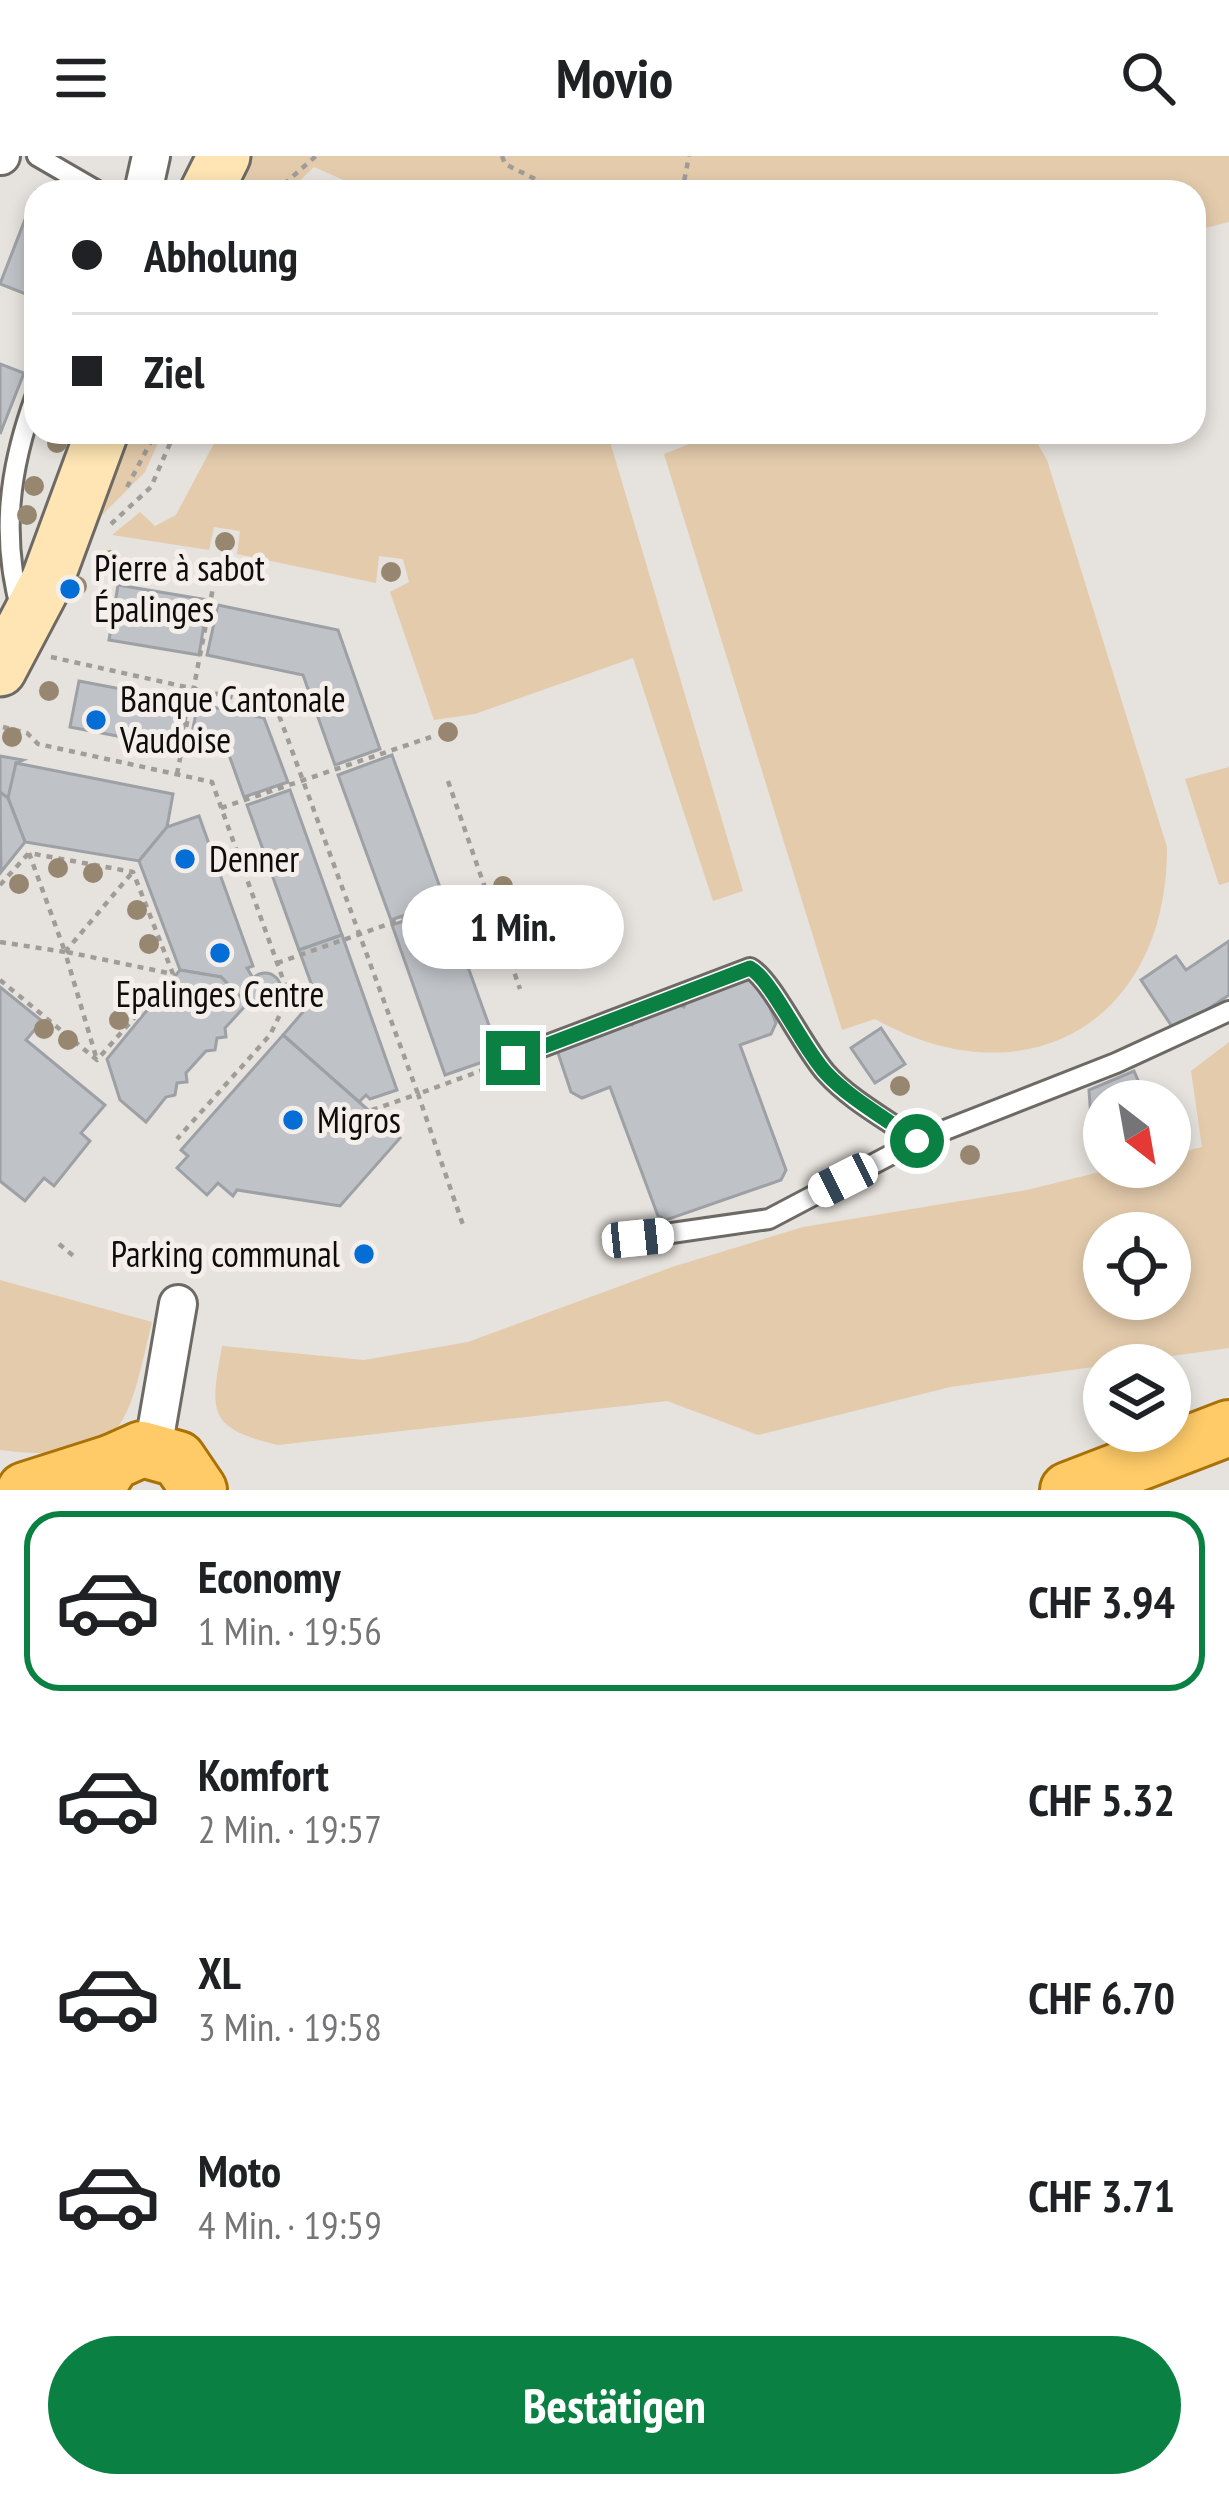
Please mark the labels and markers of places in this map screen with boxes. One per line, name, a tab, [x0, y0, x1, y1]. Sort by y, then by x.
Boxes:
place label: Pierre à sabot Épalinges	[94, 544, 265, 632]
marker: Pierre à sabot Épalinges	[57, 576, 83, 602]
place label: Banque Cantonale Vaudoise	[119, 675, 346, 763]
marker: Banque Cantonale Vaudoise	[83, 707, 109, 733]
place label: Denner	[209, 835, 299, 882]
marker: Denner	[172, 846, 198, 872]
marker: Epalinges Centre	[207, 940, 233, 966]
place label: Epalinges Centre	[116, 970, 324, 1017]
place label: Migros	[317, 1096, 401, 1143]
marker: Migros	[280, 1107, 306, 1133]
place label: Parking communal	[111, 1230, 341, 1277]
marker: Parking communal	[351, 1241, 377, 1267]

